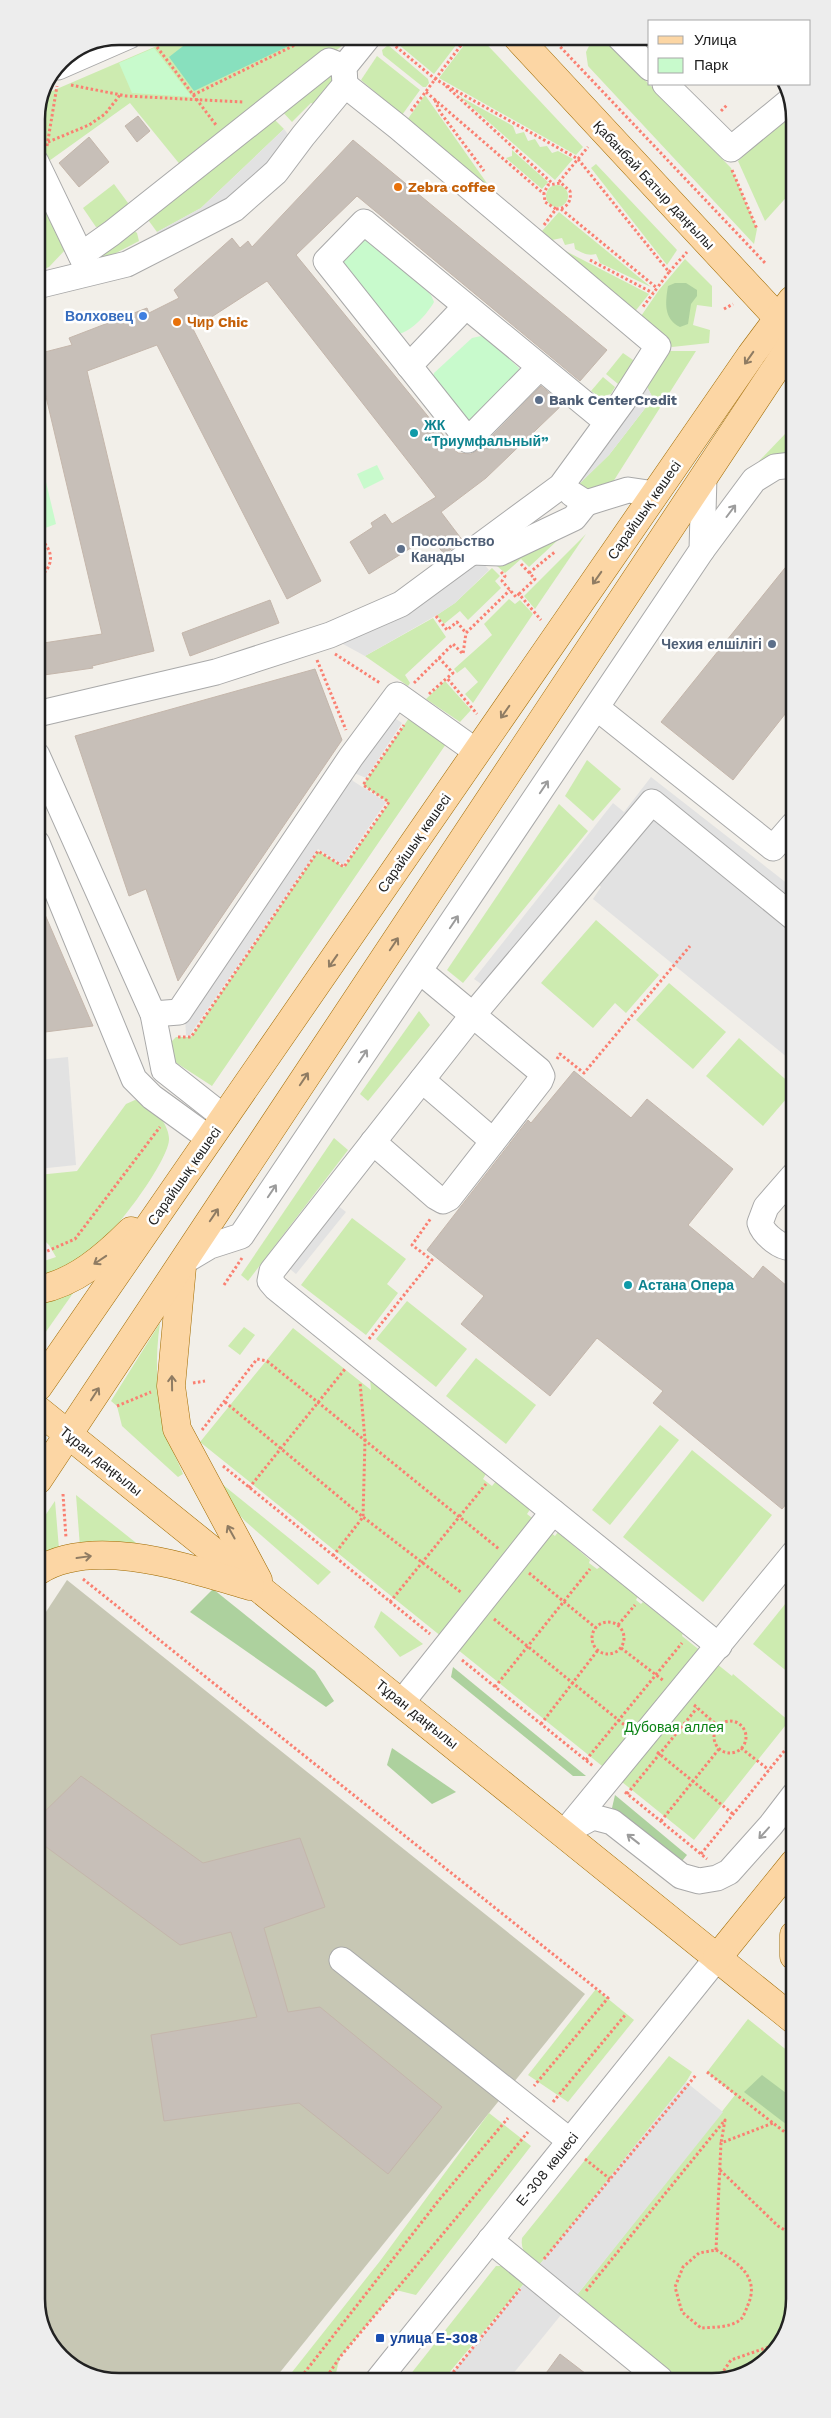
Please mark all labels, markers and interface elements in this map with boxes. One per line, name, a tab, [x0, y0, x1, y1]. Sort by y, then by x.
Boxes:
legend	[648, 20, 811, 85]
text: Улица	[694, 31, 737, 49]
text: Парк	[694, 56, 728, 74]
street label: Қабанбай Батыр даңғылы	[590, 117, 718, 253]
place label: Zebra coffee	[408, 179, 495, 195]
marker: Zebra coffee	[392, 181, 404, 193]
place label: Волховец	[65, 308, 133, 324]
marker: Волховец	[137, 310, 149, 322]
place label: Чир Chic	[187, 314, 248, 330]
marker: Чир Chic	[171, 316, 183, 328]
one-way arrow	[744, 351, 754, 365]
place label: Bank CenterCredit	[549, 392, 677, 408]
marker: Bank CenterCredit	[533, 394, 545, 406]
place label: ЖК “Триумфальный”	[423, 417, 549, 449]
marker: ЖК “Триумфальный”	[408, 427, 420, 439]
street label: Сарайшық көшесі	[604, 458, 684, 562]
one-way arrow	[726, 505, 737, 518]
place label: Посольство Канады	[411, 533, 495, 565]
marker: Посольство Канады	[395, 543, 407, 555]
one-way arrow	[592, 571, 602, 585]
place label: Чехия елшілігі	[661, 636, 762, 652]
marker: Чехия елшілігі	[766, 638, 778, 650]
one-way arrow	[500, 704, 510, 718]
one-way arrow	[540, 780, 550, 794]
street label: Сарайшық көшесі	[374, 791, 454, 895]
one-way arrow	[449, 915, 459, 929]
one-way arrow	[388, 937, 399, 951]
one-way arrow	[328, 953, 338, 967]
one-way arrow	[358, 1050, 368, 1064]
one-way arrow	[299, 1073, 309, 1087]
street label: Сарайшық көшесі	[144, 1124, 224, 1228]
one-way arrow	[267, 1184, 277, 1198]
one-way arrow	[209, 1208, 219, 1222]
one-way arrow	[93, 1255, 107, 1265]
place label: Астана Опера	[638, 1277, 734, 1293]
marker: Астана Опера	[622, 1279, 634, 1291]
one-way arrow	[167, 1376, 177, 1392]
one-way arrow	[90, 1387, 100, 1401]
street label: Тұран даңғылы	[57, 1423, 145, 1499]
one-way arrow	[226, 1525, 236, 1539]
one-way arrow	[76, 1552, 92, 1562]
street label: Тұран даңғылы	[373, 1676, 461, 1752]
park label: Дубовая аллея	[624, 1719, 724, 1735]
one-way arrow	[758, 1827, 769, 1840]
one-way arrow	[627, 1834, 640, 1845]
street label: Е-308 көшесі	[513, 2129, 581, 2209]
place label: улица Е-308	[390, 2330, 478, 2346]
marker: улица Е-308	[374, 2332, 386, 2344]

